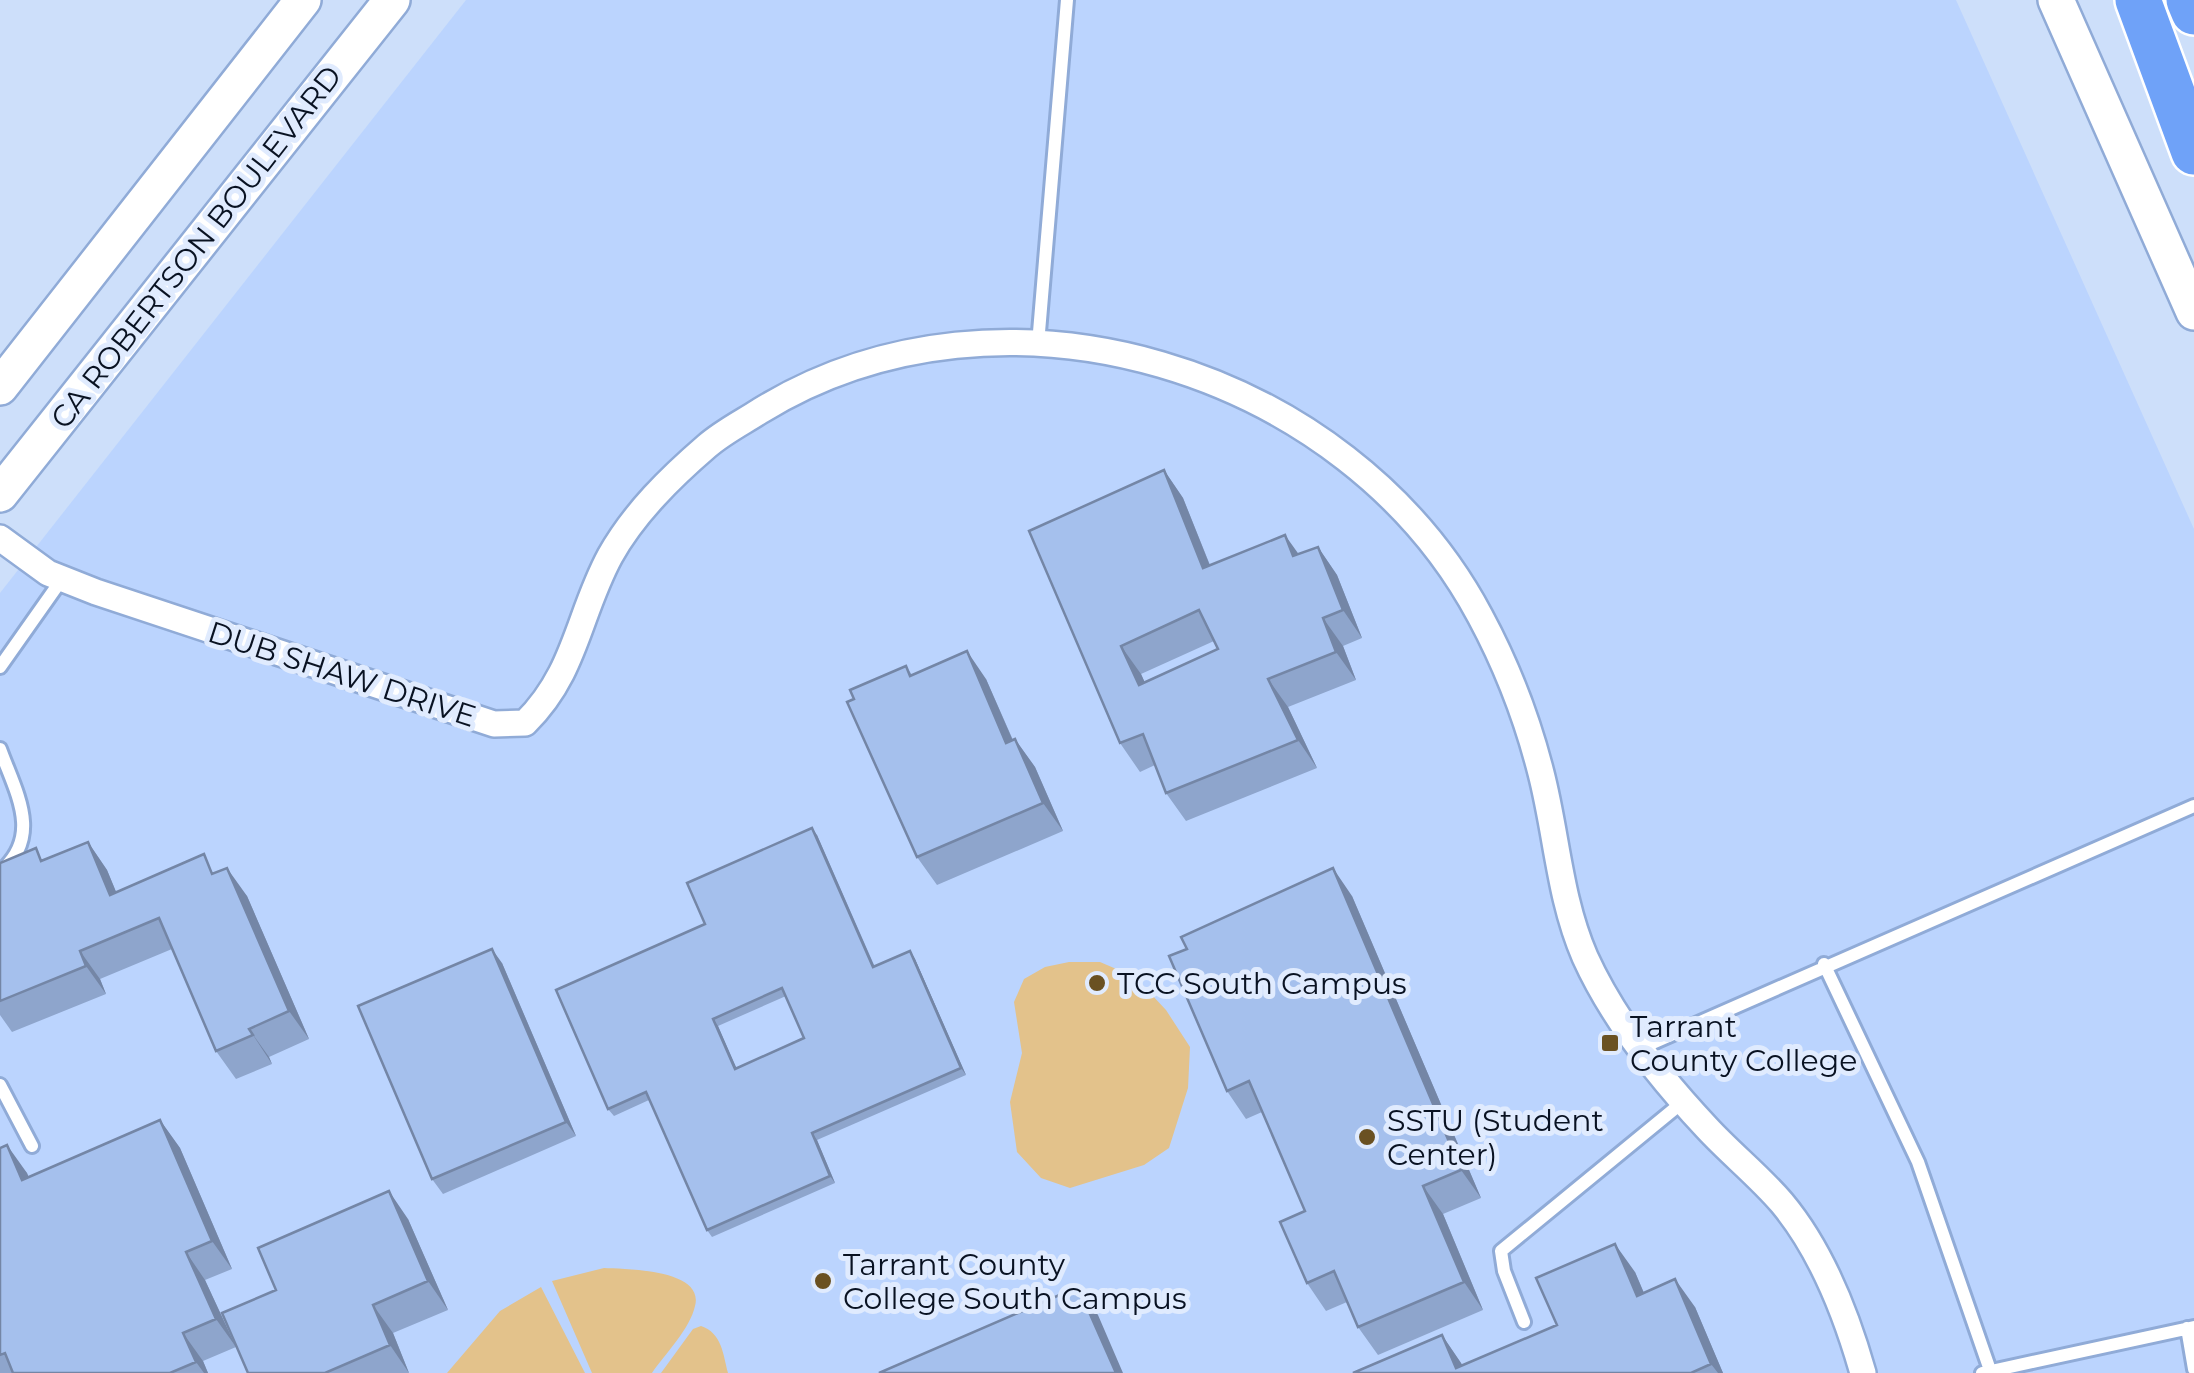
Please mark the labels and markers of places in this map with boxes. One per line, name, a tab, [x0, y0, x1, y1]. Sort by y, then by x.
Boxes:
place label: TCC South Campus	[1117, 965, 1407, 1002]
marker: TCC South Campus	[1086, 972, 1108, 994]
place label: Tarrant County College	[1630, 1008, 1857, 1079]
marker: Tarrant County College	[1599, 1032, 1621, 1054]
place label: SSTU (Student Center)	[1387, 1102, 1604, 1173]
marker: SSTU (Student Center)	[1356, 1126, 1378, 1148]
place label: Tarrant County College South Campus	[843, 1246, 1187, 1317]
marker: Tarrant County College South Campus	[812, 1270, 834, 1292]

